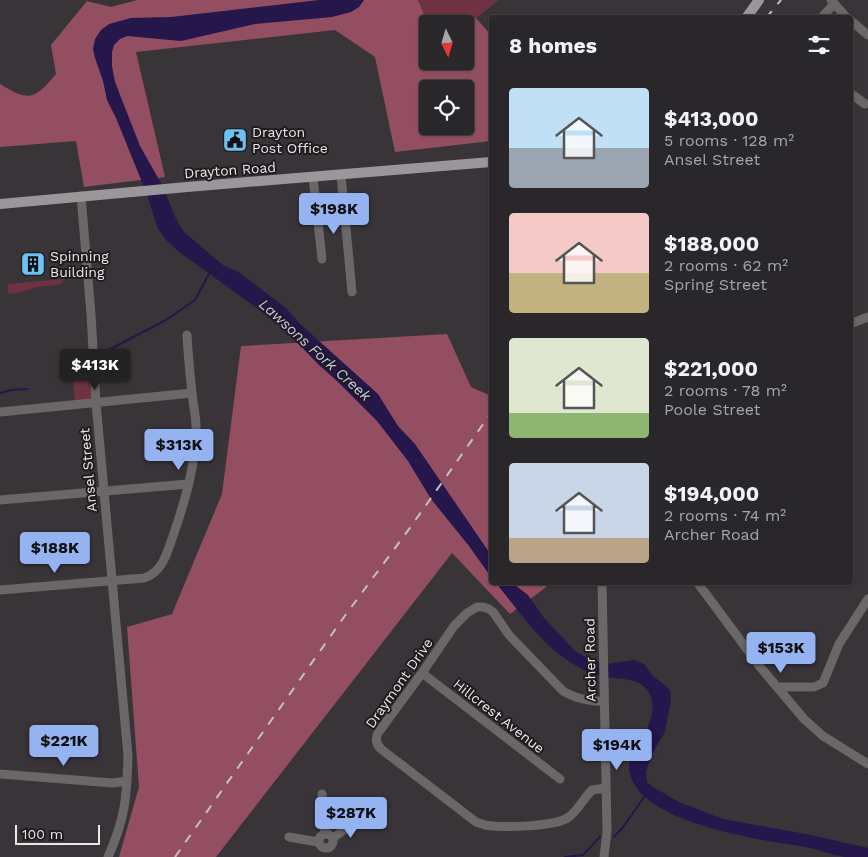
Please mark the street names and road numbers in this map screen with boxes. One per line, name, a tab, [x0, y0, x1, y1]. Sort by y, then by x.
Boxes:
street label: Drayton Road	[183, 159, 277, 181]
street label: Ansel Street	[76, 427, 100, 513]
street label: Archer Road	[581, 618, 599, 702]
street label: Draymont Drive	[362, 635, 436, 731]
street label: Hillcrest Avenue	[450, 676, 548, 756]

